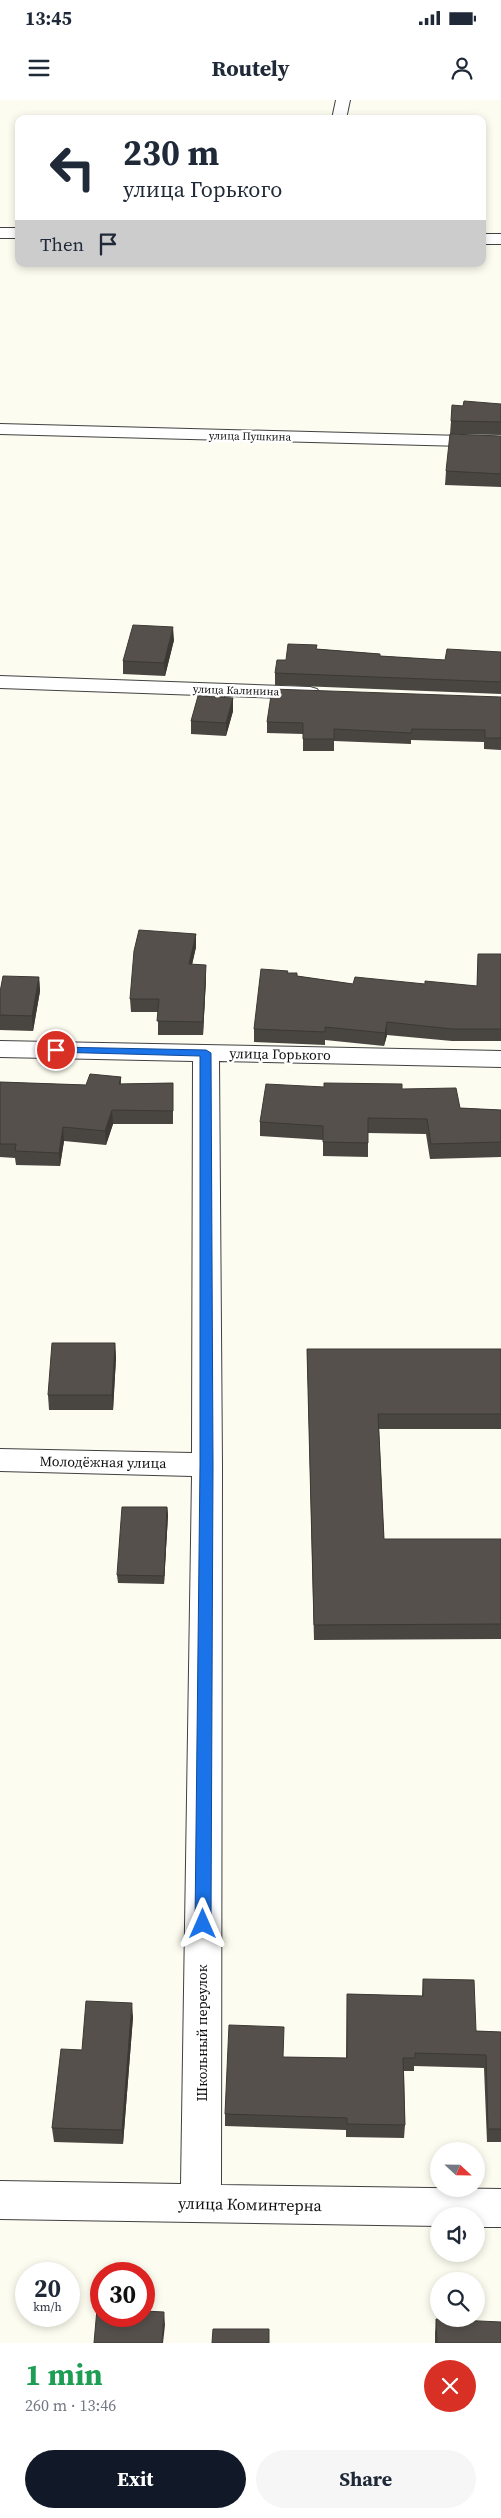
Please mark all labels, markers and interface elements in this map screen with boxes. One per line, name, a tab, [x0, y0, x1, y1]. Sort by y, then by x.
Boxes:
text: 13:45	[25, 5, 72, 31]
text: Routely	[212, 53, 289, 83]
icon: menu	[25, 54, 53, 82]
icon: person	[448, 54, 476, 82]
text: 230 m	[123, 129, 219, 177]
icon: left	[40, 135, 105, 200]
text: улица Горького	[123, 174, 282, 204]
icon: arrive	[94, 230, 122, 258]
text: Then	[40, 231, 84, 257]
street label: улица Пушкина	[209, 428, 292, 445]
street label: улица Калинина	[193, 681, 280, 700]
pin	[35, 1029, 77, 1071]
icon: arrive	[42, 1036, 70, 1064]
street label: улица Горького	[229, 1043, 331, 1065]
street label: Молодёжная улица	[39, 1451, 167, 1473]
position arrow	[176, 1897, 228, 1949]
street label: Школьный переулок	[192, 1964, 212, 2101]
north arrow	[430, 2142, 485, 2198]
map controls	[430, 2142, 485, 2327]
street label: улица Коминтерна	[178, 2192, 323, 2216]
button: sound	[430, 2207, 485, 2262]
speed limit sign: 30	[90, 2262, 155, 2327]
text: 20	[34, 2271, 61, 2305]
button: search	[430, 2272, 485, 2327]
text: km/h	[33, 2299, 62, 2315]
text: 1 min	[25, 2354, 103, 2395]
button: close	[424, 2360, 476, 2412]
text: 260 m · 13:46	[25, 2394, 116, 2416]
button: Exit	[25, 2450, 246, 2508]
button: Share	[256, 2450, 476, 2508]

